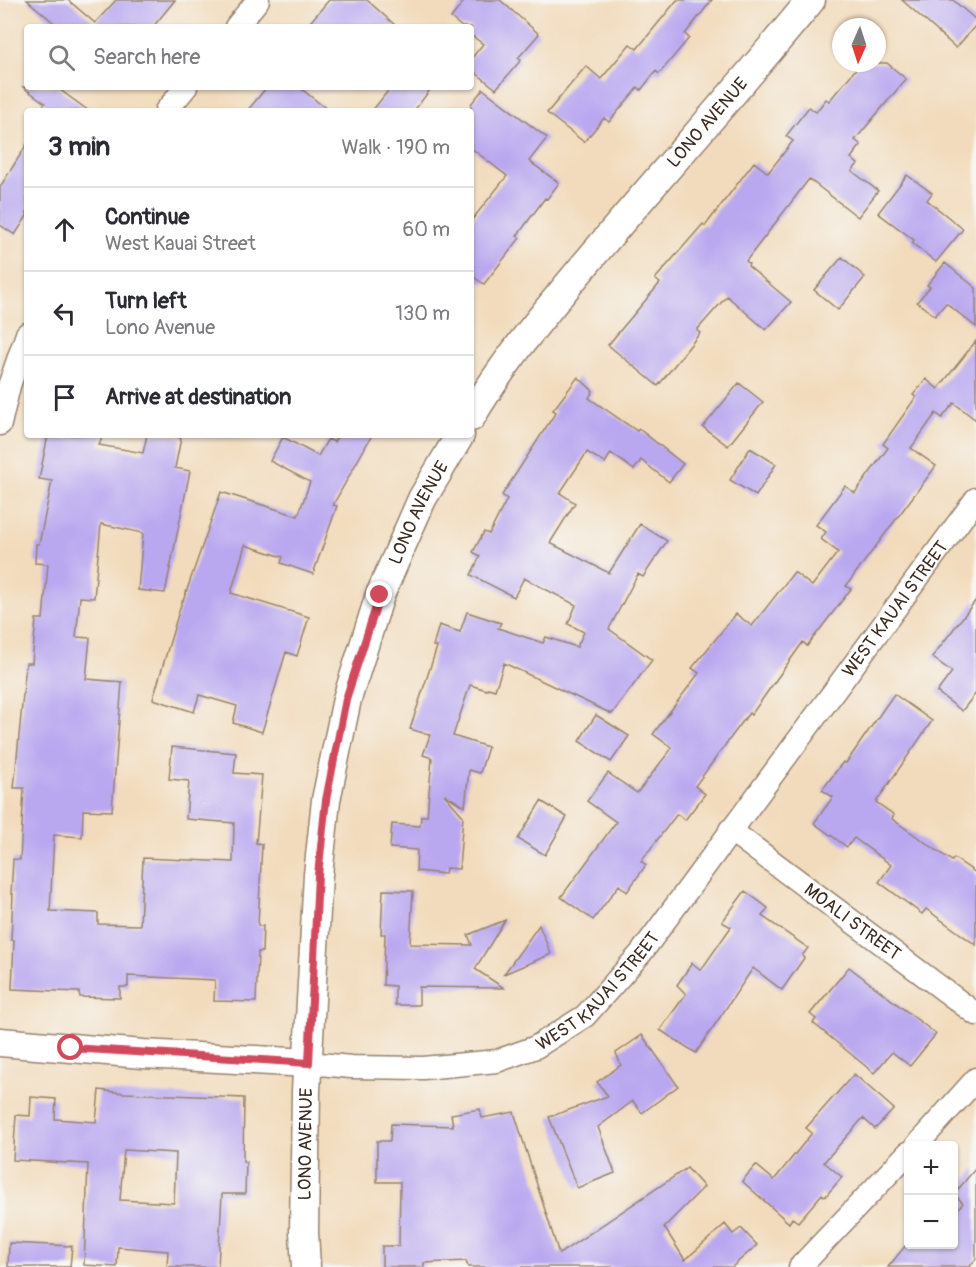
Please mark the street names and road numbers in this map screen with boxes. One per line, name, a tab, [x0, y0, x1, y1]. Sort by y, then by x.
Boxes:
street label: LONO AVENUE	[662, 72, 753, 172]
street label: LONO AVENUE	[383, 457, 454, 568]
street label: WEST KAUAI STREET	[837, 536, 953, 682]
street label: MOALI STREET	[800, 878, 905, 965]
street label: WEST KAUAI STREET	[532, 927, 664, 1056]
street label: LONO AVENUE	[293, 1088, 318, 1200]

